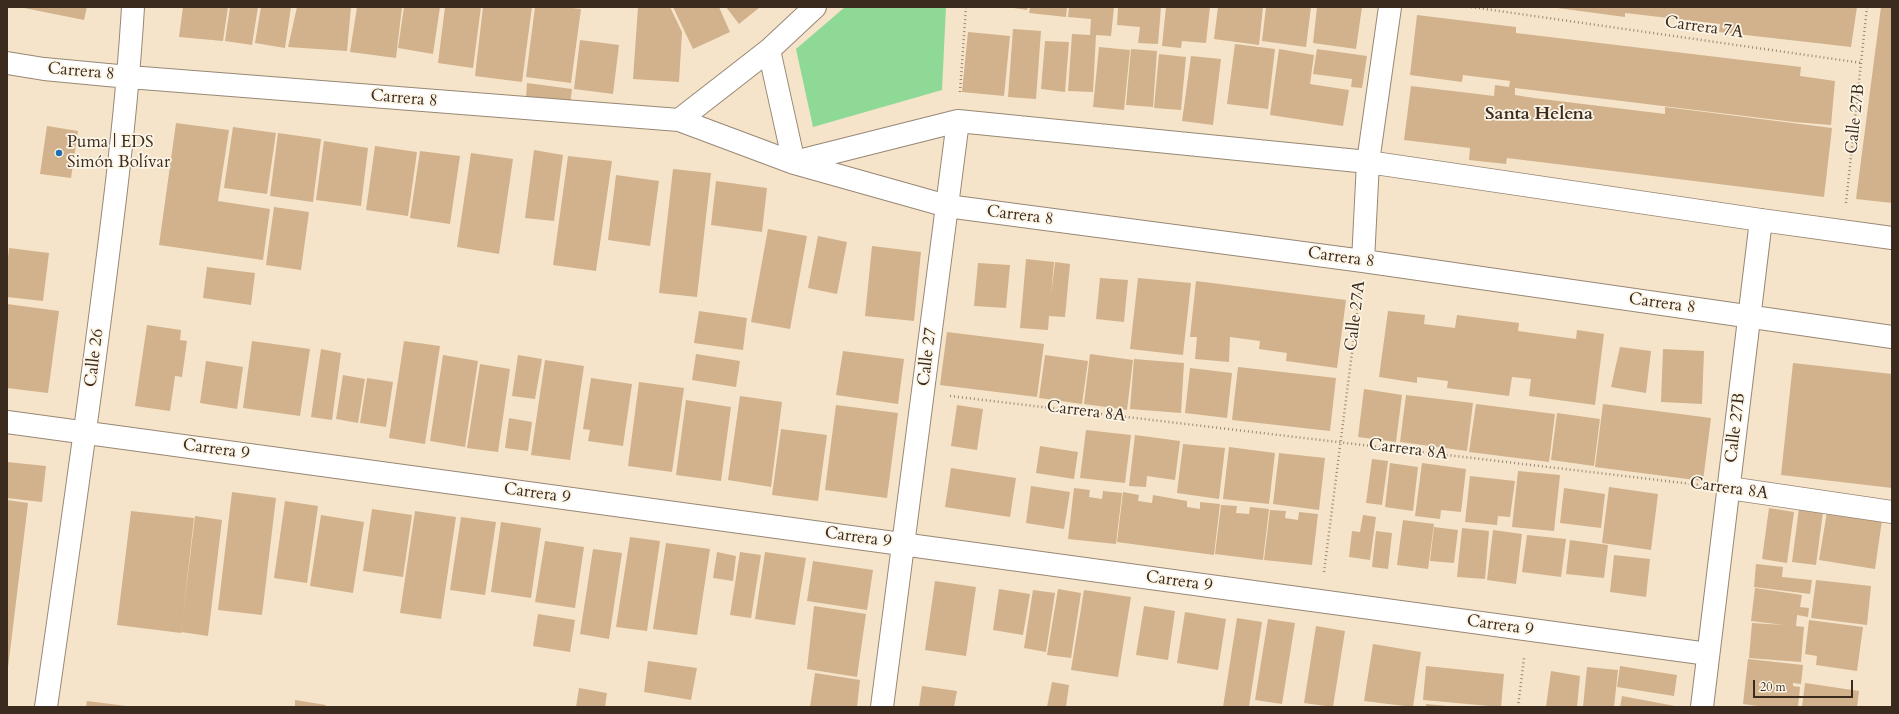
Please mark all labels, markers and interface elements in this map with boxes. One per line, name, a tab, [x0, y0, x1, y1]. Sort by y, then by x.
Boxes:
street label: Carrera 7A	[1663, 12, 1745, 44]
street label: Carrera 8	[47, 59, 115, 85]
street label: Calle 27B	[1842, 83, 1870, 155]
street label: Carrera 8	[370, 86, 438, 112]
district label: Santa Helena	[1485, 104, 1593, 126]
place label: Puma | EDS Simón Bolívar	[67, 133, 170, 173]
marker: Puma | EDS Simón Bolívar	[54, 148, 64, 158]
street label: Carrera 8	[985, 202, 1055, 230]
street label: Carrera 8	[1306, 243, 1376, 273]
street label: Calle 27A	[1342, 280, 1370, 352]
street label: Carrera 8	[1627, 289, 1697, 319]
street label: Calle 27	[914, 327, 942, 387]
street label: Calle 26	[81, 328, 109, 388]
street label: Calle 27B	[1722, 392, 1750, 464]
street label: Carrera 8A	[1045, 397, 1127, 427]
street label: Carrera 9	[181, 435, 251, 465]
street label: Carrera 8A	[1367, 435, 1449, 465]
street label: Carrera 8A	[1688, 473, 1770, 505]
street label: Carrera 9	[502, 479, 572, 509]
street label: Carrera 9	[823, 523, 893, 553]
street label: Carrera 9	[1144, 567, 1214, 597]
street label: Carrera 9	[1465, 611, 1535, 641]
scale bar	[1755, 672, 1855, 698]
text: 20 m	[1760, 679, 1786, 695]

